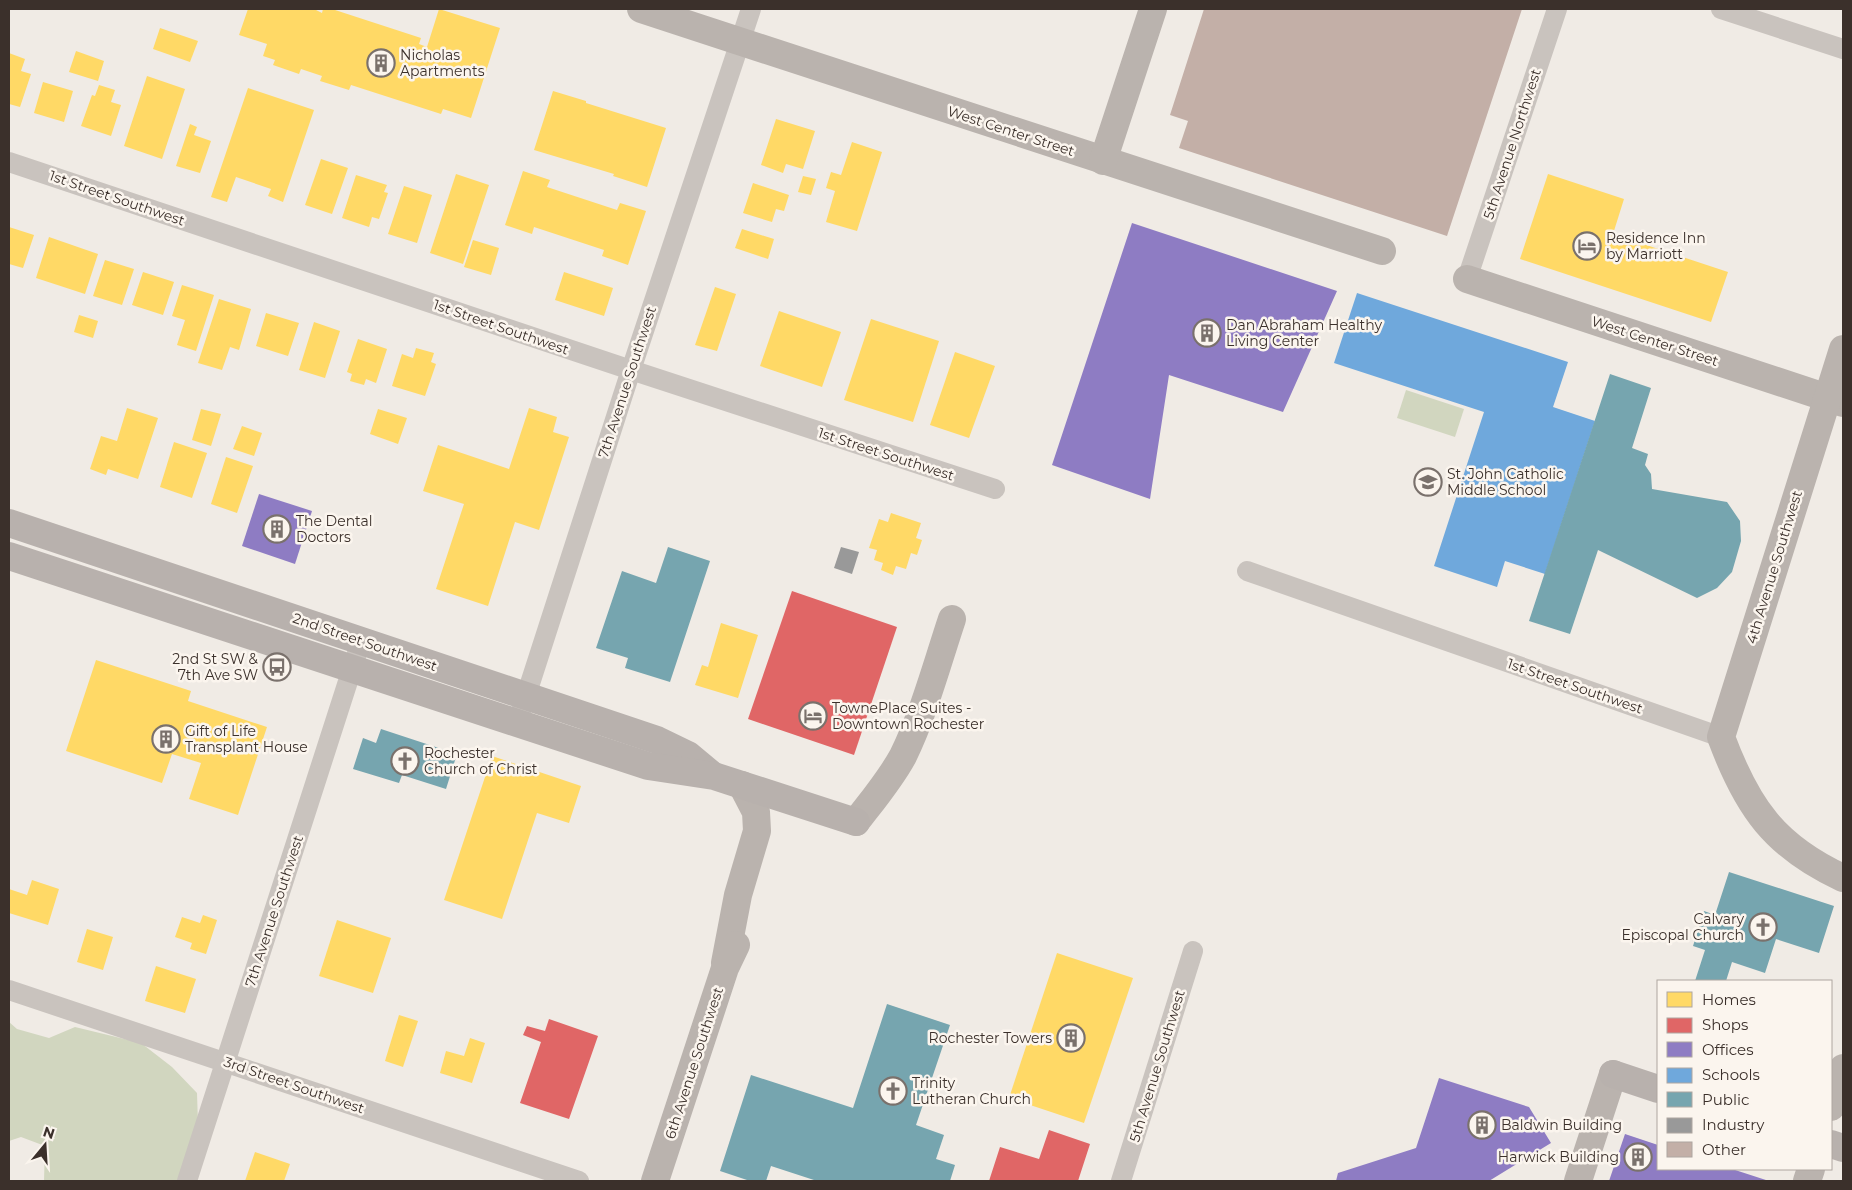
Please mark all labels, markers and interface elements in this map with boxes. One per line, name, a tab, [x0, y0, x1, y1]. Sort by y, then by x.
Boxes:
place label: Nicholas Apartments	[400, 46, 485, 80]
building icon: Nicholas Apartments	[366, 48, 396, 78]
street label: 5th Avenue Northwest	[1479, 66, 1545, 222]
street label: West Center Street	[945, 102, 1077, 160]
street label: 1st Street Southwest	[47, 166, 187, 230]
place label: Residence Inn by Marriott	[1606, 229, 1706, 263]
hotel icon: Residence Inn by Marriott	[1572, 231, 1602, 261]
street label: 1st Street Southwest	[431, 295, 571, 359]
street label: 7th Avenue Southwest	[594, 304, 660, 460]
street label: West Center Street	[1589, 312, 1721, 370]
place label: Dan Abraham Healthy Living Center	[1226, 316, 1382, 350]
building icon: Dan Abraham Healthy Living Center	[1192, 318, 1222, 348]
street label: 1st Street Southwest	[816, 423, 957, 485]
place label: St. John Catholic Middle School	[1447, 465, 1564, 499]
school or university icon: St. John Catholic Middle School	[1413, 467, 1443, 497]
street label: 4th Avenue Southwest	[1742, 488, 1806, 646]
place label: The Dental Doctors	[296, 512, 373, 546]
building icon: The Dental Doctors	[262, 514, 292, 544]
street label: 2nd Street Southwest	[290, 609, 440, 675]
place label: 2nd St SW & 7th Ave SW	[172, 650, 259, 684]
bus stop icon: 2nd St SW & 7th Ave SW	[262, 652, 292, 682]
street label: 1st Street Southwest	[1505, 654, 1645, 718]
place label: TownePlace Suites - Downtown Rochester	[832, 699, 985, 733]
hotel icon: TownePlace Suites - Downtown Rochester	[798, 701, 828, 731]
place label: Gift of Life Transplant House	[185, 722, 308, 756]
building icon: Gift of Life Transplant House	[151, 724, 181, 754]
place label: Rochester Church of Christ	[424, 744, 538, 778]
church icon: Rochester Church of Christ	[390, 746, 420, 776]
street label: 7th Avenue Southwest	[241, 833, 307, 989]
place label: Calvary Episcopal Church	[1621, 910, 1744, 944]
church icon: Calvary Episcopal Church	[1748, 912, 1778, 942]
legend	[1657, 980, 1832, 1170]
street label: 6th Avenue Southwest	[661, 984, 727, 1141]
street label: 5th Avenue Southwest	[1125, 987, 1189, 1144]
text: Homes	[1702, 990, 1756, 1009]
text: Shops	[1702, 1015, 1748, 1034]
building icon: Rochester Towers	[1056, 1023, 1086, 1053]
place label: Rochester Towers	[929, 1029, 1052, 1047]
text: Offices	[1702, 1040, 1754, 1059]
street label: 3rd Street Southwest	[221, 1053, 367, 1118]
text: Schools	[1702, 1065, 1760, 1084]
place label: Trinity Lutheran Church	[912, 1074, 1031, 1108]
church icon: Trinity Lutheran Church	[878, 1076, 908, 1106]
text: Public	[1702, 1090, 1750, 1109]
building icon: Baldwin Building	[1467, 1110, 1497, 1140]
text: Industry	[1702, 1115, 1765, 1134]
place label: Baldwin Building	[1501, 1116, 1622, 1134]
north arrow	[20, 1120, 70, 1170]
text: N	[41, 1122, 57, 1143]
text: Other	[1702, 1140, 1746, 1159]
building icon: Harwick Building	[1623, 1142, 1653, 1172]
place label: Harwick Building	[1498, 1148, 1619, 1166]

